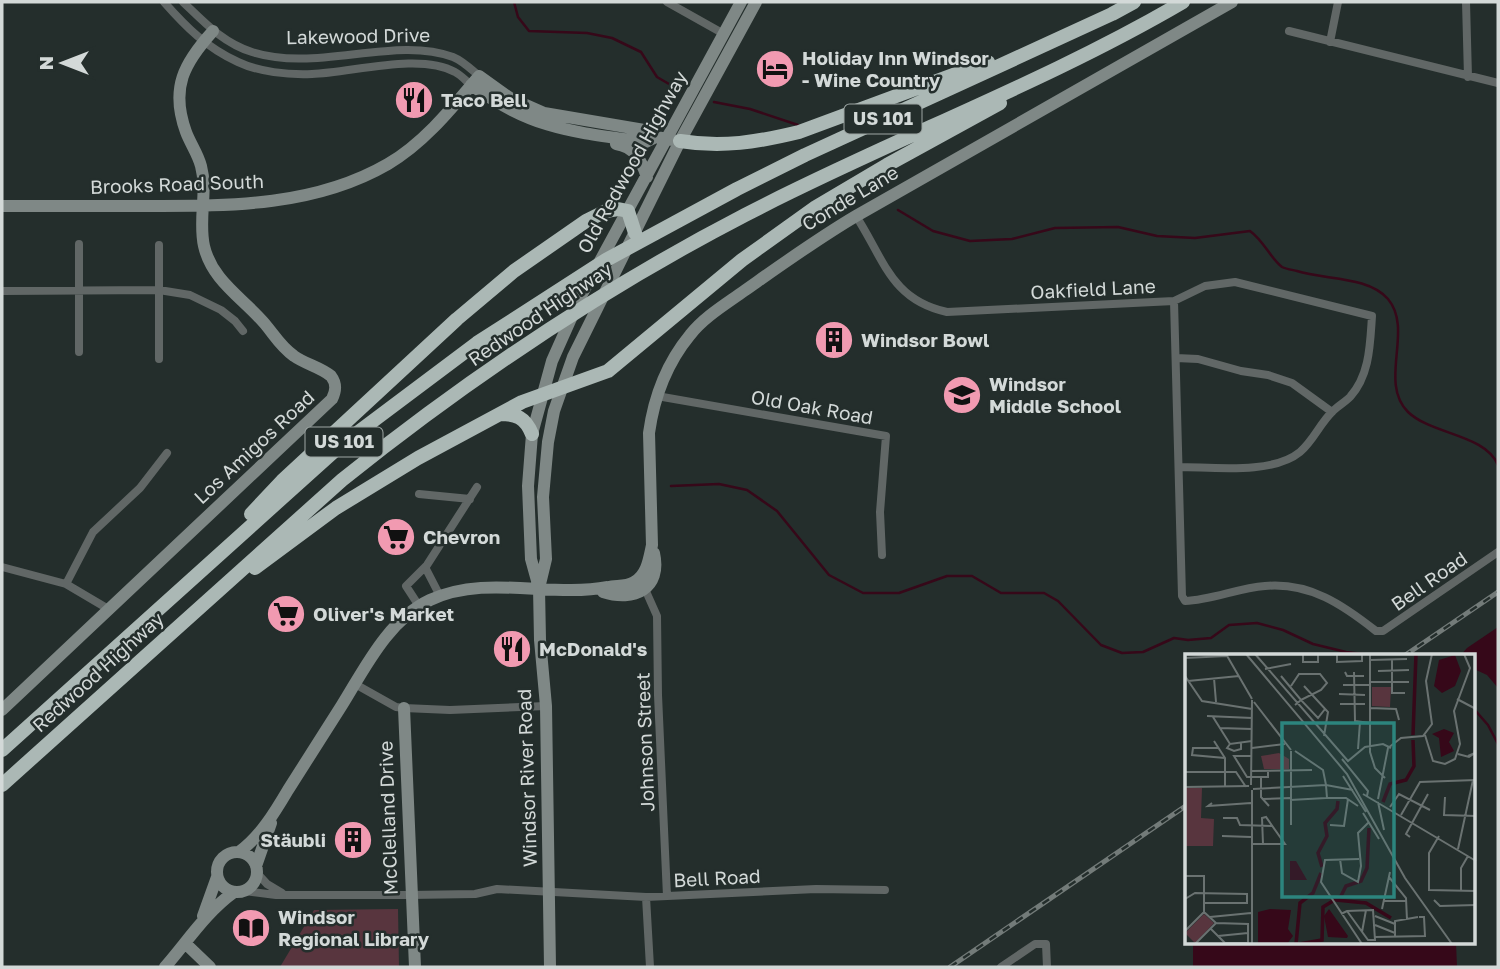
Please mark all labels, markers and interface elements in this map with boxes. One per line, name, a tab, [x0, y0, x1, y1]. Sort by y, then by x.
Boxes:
street label: Lakewood Drive	[286, 23, 430, 48]
north arrow	[28, 28, 98, 98]
place label: Holiday Inn Windsor - Wine Country	[802, 46, 990, 91]
hotel icon: Holiday Inn Windsor - Wine Country	[754, 48, 796, 90]
text: N	[34, 56, 57, 70]
street label: Old Redwood Highway	[572, 66, 691, 257]
restaurant icon: Taco Bell	[393, 79, 435, 121]
place label: Taco Bell	[441, 88, 527, 111]
road number: US 101	[844, 104, 922, 134]
street label: Conde Lane	[798, 160, 902, 235]
street label: Brooks Road South	[90, 169, 264, 198]
street label: Redwood Highway	[463, 257, 616, 370]
street label: Oakfield Lane	[1030, 274, 1156, 303]
building icon: Windsor Bowl	[813, 319, 855, 361]
place label: Windsor Bowl	[861, 328, 989, 351]
place label: Windsor Middle School	[989, 372, 1121, 417]
school or university icon: Windsor Middle School	[941, 374, 983, 416]
street label: Old Oak Road	[749, 384, 875, 429]
street label: Los Amigos Road	[189, 385, 319, 508]
road number: US 101	[306, 428, 382, 457]
supermarket icon: Chevron	[375, 516, 417, 558]
place label: Chevron	[423, 525, 500, 548]
street label: Bell Road	[1386, 546, 1471, 615]
supermarket icon: Oliver's Market	[265, 593, 307, 635]
place label: Oliver's Market	[313, 602, 455, 625]
street label: Redwood Highway	[27, 606, 168, 737]
restaurant icon: McDonald's	[491, 628, 533, 670]
place label: McDonald's	[539, 637, 648, 660]
inset map	[1185, 654, 1476, 944]
street label: Johnson Street	[631, 672, 658, 812]
street label: Windsor River Road	[512, 688, 541, 868]
street label: McClelland Drive	[373, 740, 402, 896]
building icon: Stäubli	[332, 819, 374, 861]
place label: Stäubli	[260, 828, 326, 851]
street label: Bell Road	[673, 864, 761, 891]
place label: Windsor Regional Library	[278, 905, 430, 950]
library icon: Windsor Regional Library	[230, 907, 272, 949]

